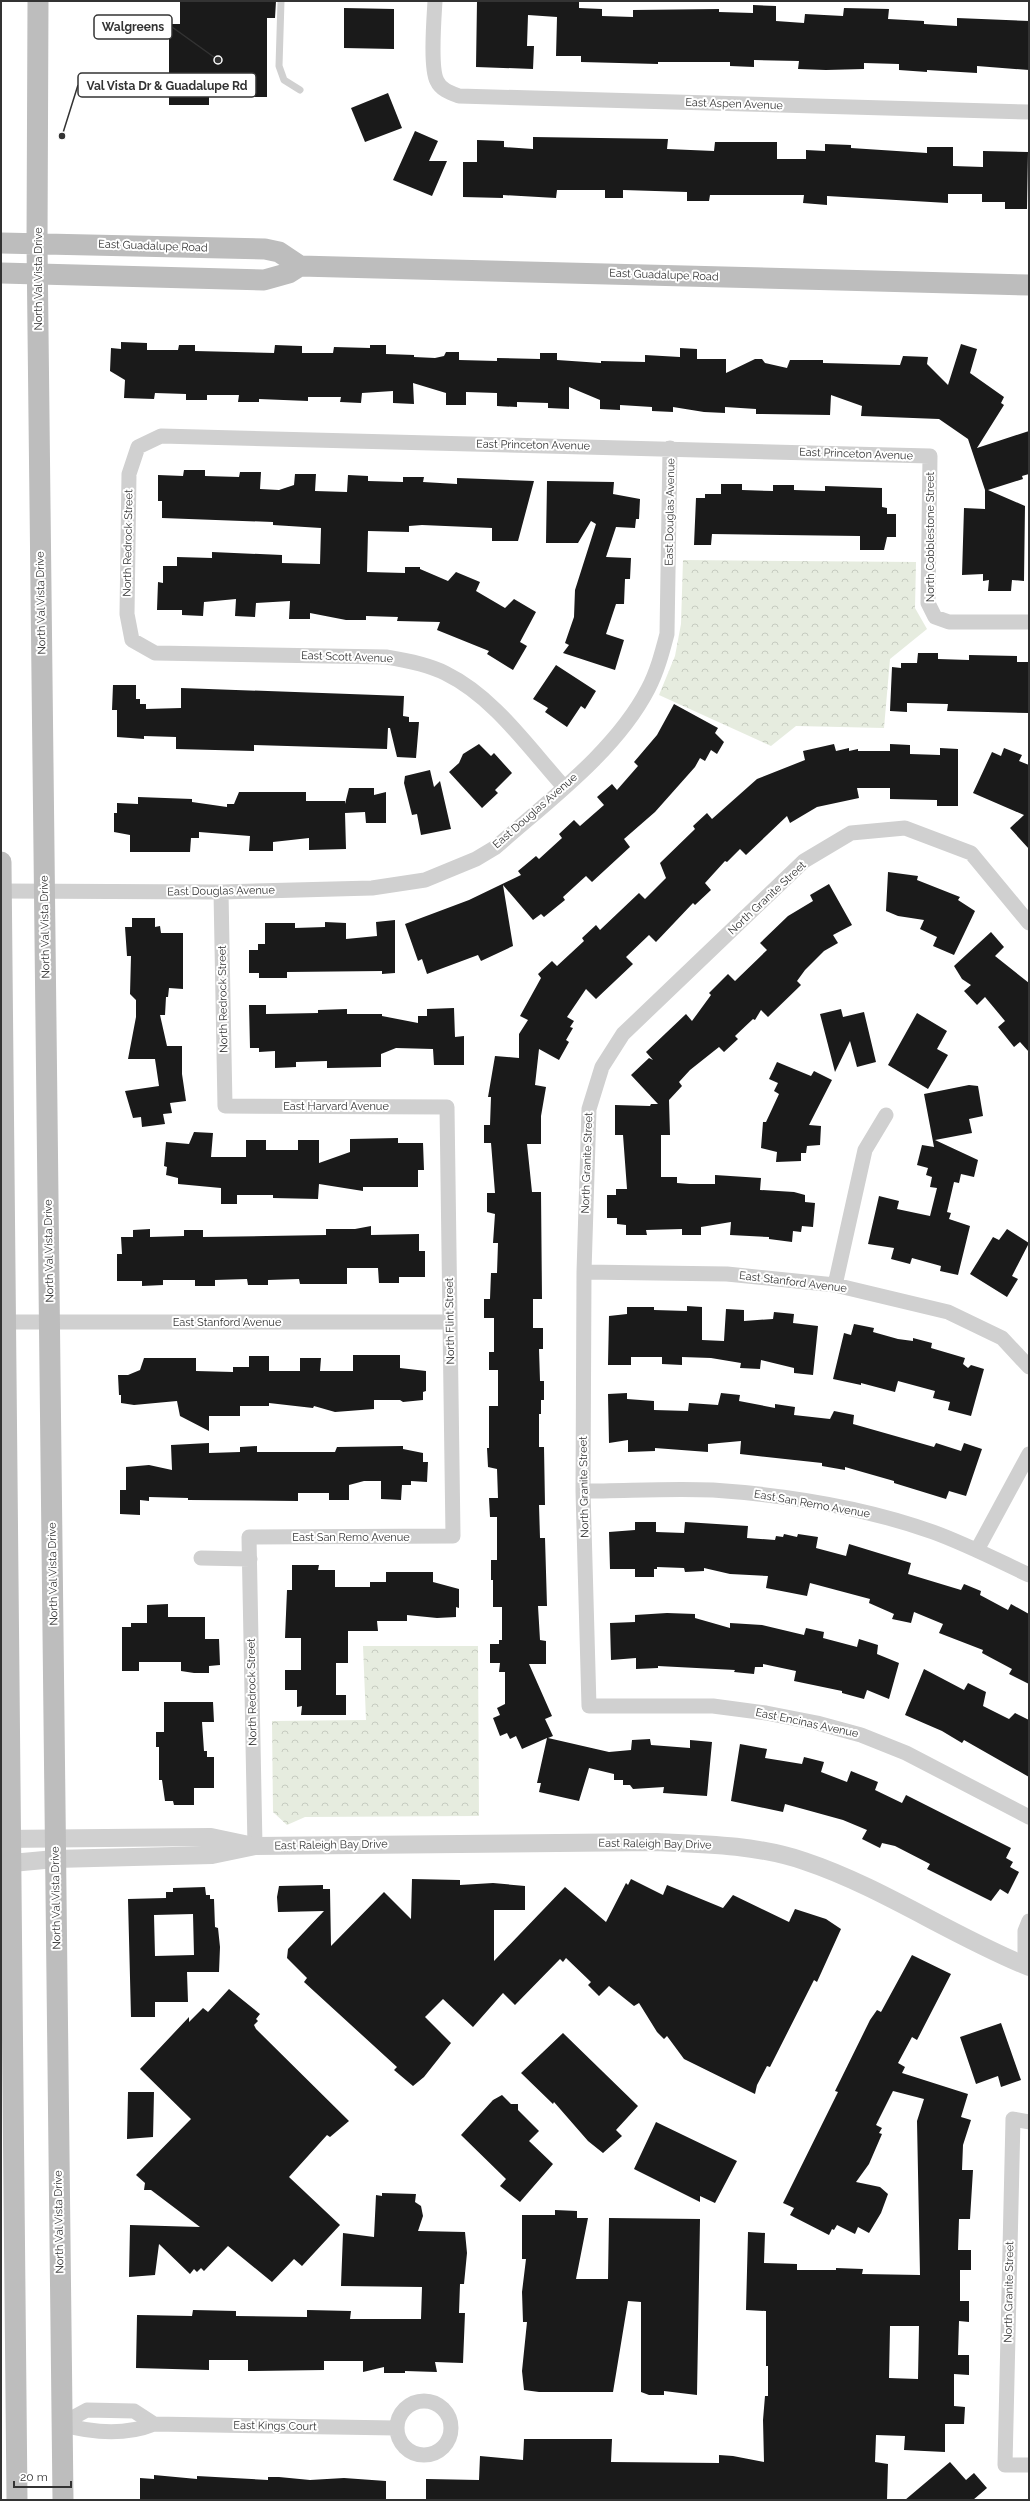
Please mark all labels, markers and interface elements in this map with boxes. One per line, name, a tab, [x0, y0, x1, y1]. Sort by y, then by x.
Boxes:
callout: Walgreens	[94, 15, 172, 39]
text: Walgreens	[102, 20, 164, 34]
callout: Val Vista Dr & Guadalupe Rd	[78, 73, 256, 97]
text: Val Vista Dr & Guadalupe Rd	[86, 79, 248, 93]
street label: East Aspen Avenue	[685, 96, 783, 112]
street label: North Val Vista Drive	[32, 227, 45, 331]
street label: East Guadalupe Road	[98, 238, 208, 254]
street label: East Guadalupe Road	[609, 267, 719, 283]
street label: East Princeton Avenue	[476, 438, 591, 453]
street label: East Princeton Avenue	[799, 446, 914, 463]
street label: East Douglas Avenue	[663, 458, 677, 566]
street label: North Cobblestone Street	[924, 471, 937, 602]
street label: North Redrock Street	[121, 489, 135, 597]
street label: North Val Vista Drive	[34, 551, 48, 655]
street label: East Scott Avenue	[301, 649, 394, 665]
street label: East Douglas Avenue	[490, 770, 580, 851]
street label: North Granite Street	[725, 858, 809, 937]
street label: North Val Vista Drive	[38, 875, 52, 979]
street label: East Douglas Avenue	[167, 884, 275, 898]
street label: North Redrock Street	[216, 945, 230, 1053]
street label: East Harvard Avenue	[283, 1100, 389, 1113]
street label: North Granite Street	[579, 1112, 595, 1214]
street label: North Val Vista Drive	[42, 1199, 56, 1303]
street label: East Stanford Avenue	[738, 1269, 848, 1295]
street label: North Flint Street	[443, 1277, 457, 1365]
street label: East Stanford Avenue	[173, 1316, 282, 1329]
street label: North Granite Street	[577, 1436, 591, 1538]
street label: East San Remo Avenue	[753, 1487, 872, 1521]
street label: North Val Vista Drive	[46, 1522, 60, 1626]
street label: East San Remo Avenue	[292, 1531, 410, 1544]
street label: North Redrock Street	[245, 1638, 259, 1746]
street label: East Encinas Avenue	[754, 1706, 860, 1740]
street label: East Raleigh Bay Drive	[598, 1837, 712, 1851]
street label: East Raleigh Bay Drive	[274, 1838, 388, 1852]
street label: North Val Vista Drive	[49, 1846, 63, 1950]
street label: North Val Vista Drive	[52, 2170, 66, 2274]
street label: North Granite Street	[1002, 2241, 1016, 2343]
street label: East Kings Court	[233, 2419, 317, 2433]
scale bar	[14, 2463, 71, 2489]
text: 20 m	[20, 2470, 48, 2484]

